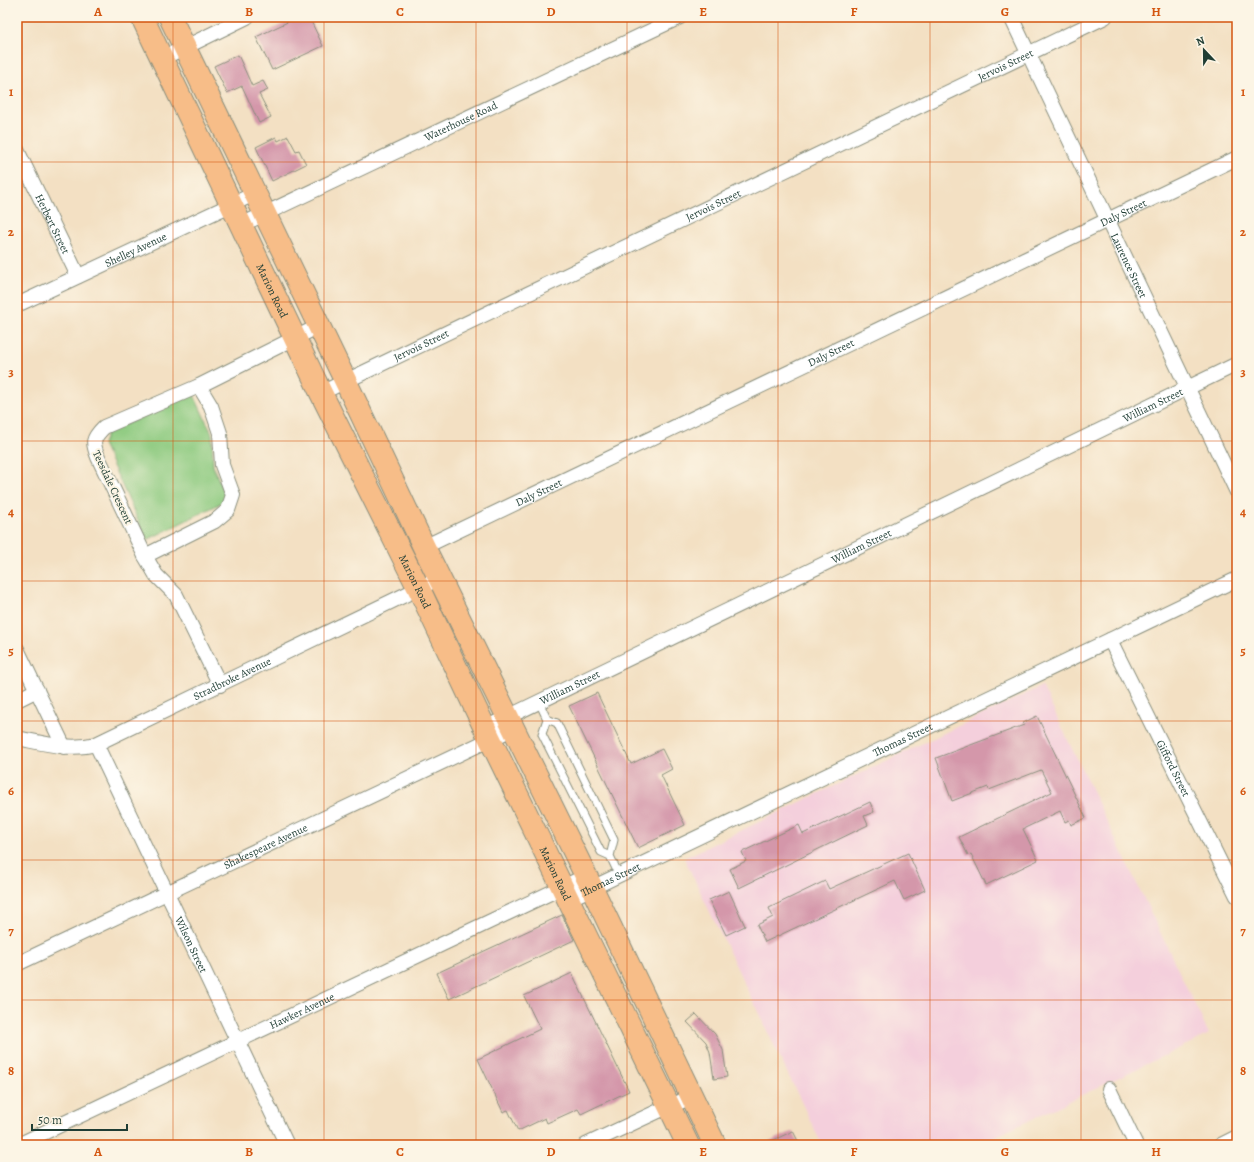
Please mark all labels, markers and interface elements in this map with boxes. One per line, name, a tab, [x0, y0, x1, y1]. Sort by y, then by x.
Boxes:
text: A	[93, 3, 103, 20]
text: B	[245, 3, 253, 20]
text: C	[396, 3, 404, 20]
text: D	[546, 3, 556, 20]
text: E	[699, 3, 707, 20]
text: F	[851, 3, 858, 20]
text: G	[1001, 3, 1009, 20]
text: H	[1151, 3, 1161, 20]
north arrow	[1184, 30, 1224, 70]
text: N	[1194, 33, 1207, 50]
street label: Jervois Street	[975, 45, 1036, 85]
text: 1	[9, 83, 14, 100]
text: 1	[1241, 83, 1246, 100]
street label: Waterhouse Road	[421, 98, 500, 146]
street label: Jervois Street	[683, 186, 744, 225]
street label: Herbert Street	[31, 192, 73, 257]
street label: Daly Street	[1098, 195, 1149, 230]
text: 2	[8, 223, 15, 240]
text: 2	[1240, 223, 1247, 240]
street label: Shelley Avenue	[102, 229, 169, 271]
street label: Laurence Street	[1107, 230, 1151, 301]
street label: Marion Road	[252, 261, 291, 320]
street label: Jervois Street	[391, 326, 452, 365]
street label: Daly Street	[805, 335, 857, 370]
text: 3	[8, 363, 14, 380]
text: 3	[1240, 363, 1246, 380]
street label: William Street	[1120, 384, 1186, 427]
street label: Teesdale Crescent	[89, 448, 136, 527]
street label: Daly Street	[513, 475, 565, 510]
text: 4	[8, 503, 14, 520]
text: 4	[1240, 503, 1246, 520]
street label: William Street	[828, 525, 894, 568]
street label: Marion Road	[395, 552, 434, 611]
text: 5	[8, 642, 14, 659]
text: 5	[1240, 642, 1246, 659]
street label: Stradbroke Avenue	[191, 654, 274, 704]
street label: William Street	[536, 666, 603, 709]
street label: Thomas Street	[871, 719, 936, 760]
street label: Gifford Street	[1153, 737, 1194, 800]
text: 6	[8, 782, 14, 799]
text: 6	[1240, 782, 1246, 799]
street label: Shakespeare Avenue	[221, 820, 310, 873]
street label: Marion Road	[536, 844, 575, 903]
street label: Thomas Street	[578, 859, 643, 900]
street label: Wilson Street	[171, 913, 211, 976]
text: 7	[8, 922, 14, 939]
text: 7	[1240, 922, 1246, 939]
street label: Hawker Avenue	[267, 989, 337, 1033]
text: 8	[8, 1062, 14, 1079]
text: 8	[1240, 1062, 1246, 1079]
scale bar	[32, 1106, 127, 1132]
text: 50 m	[38, 1112, 62, 1128]
text: A	[93, 1143, 103, 1160]
text: B	[245, 1143, 253, 1160]
text: C	[396, 1143, 404, 1160]
text: D	[546, 1143, 556, 1160]
text: E	[699, 1143, 707, 1160]
text: F	[851, 1143, 858, 1160]
text: G	[1001, 1143, 1009, 1160]
text: H	[1151, 1143, 1161, 1160]

